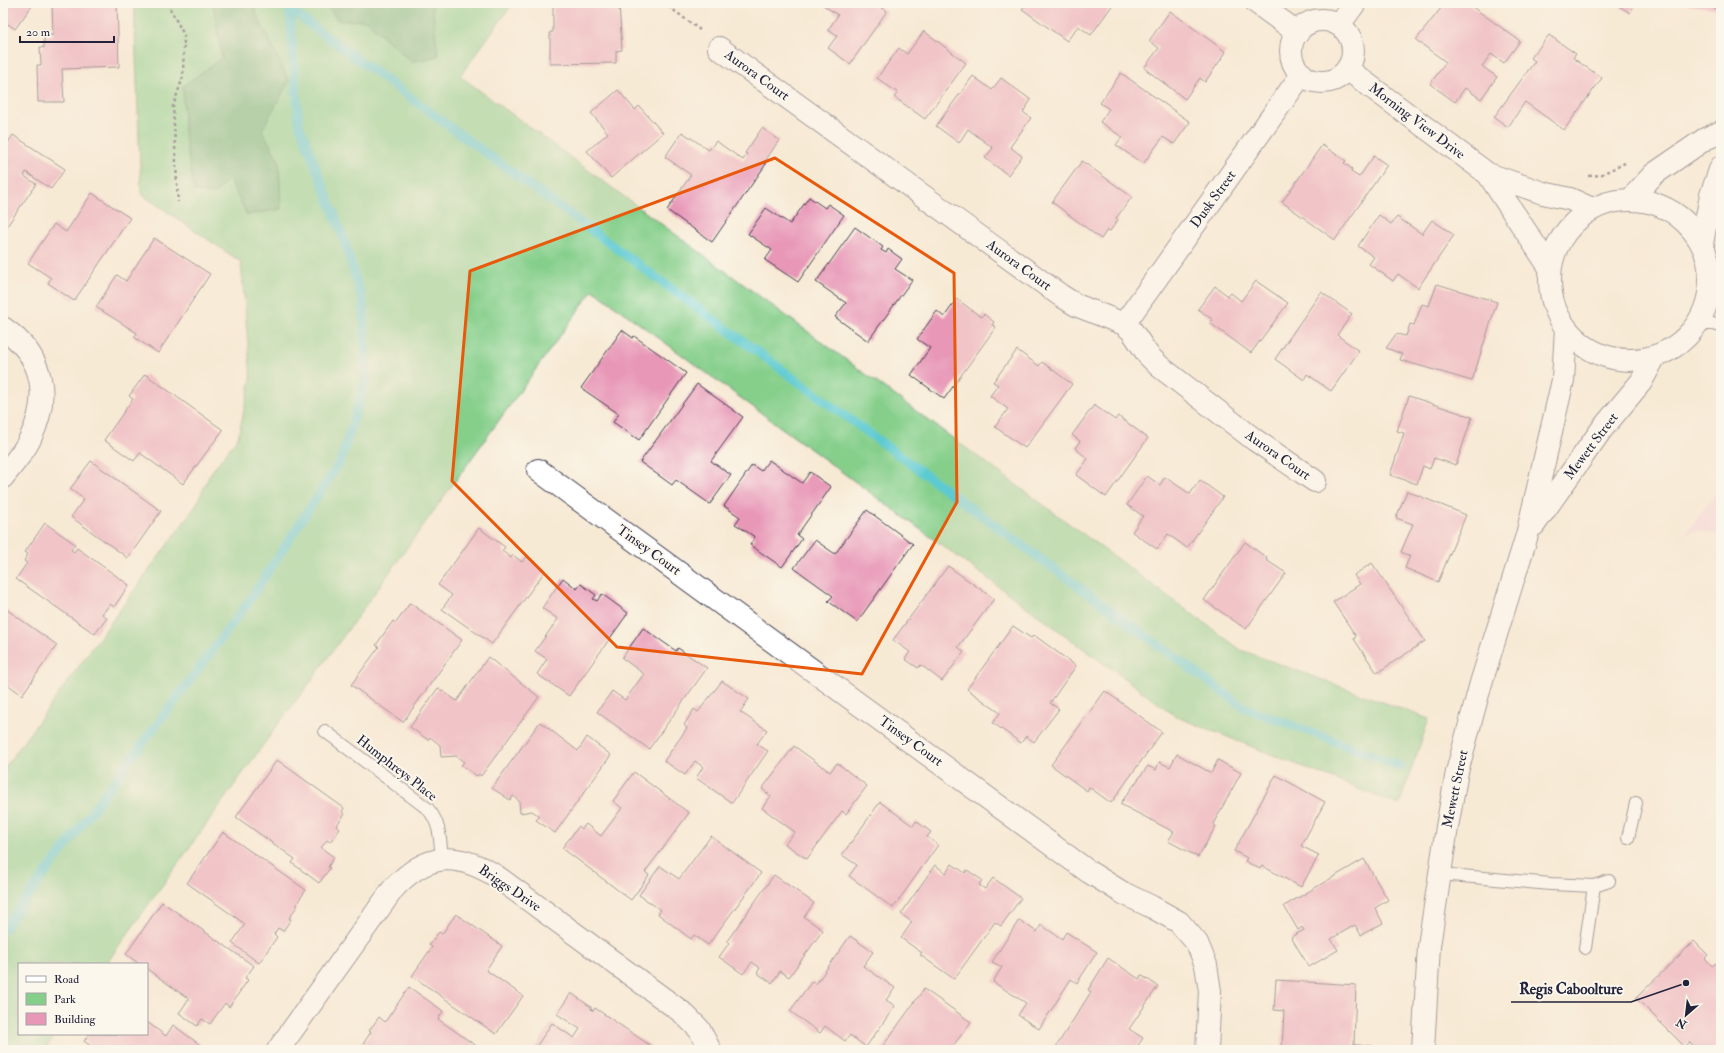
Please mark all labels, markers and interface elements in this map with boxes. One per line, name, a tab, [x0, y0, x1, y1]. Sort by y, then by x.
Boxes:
scale bar	[20, 18, 114, 44]
text: 20 m	[26, 25, 51, 40]
street label: Aurora Court	[720, 45, 793, 104]
street label: Morning View Drive	[1365, 79, 1469, 163]
street label: Dusk Street	[1186, 167, 1240, 231]
street label: Aurora Court	[982, 235, 1055, 294]
street label: Mewett Street	[1560, 409, 1622, 483]
street label: Aurora Court	[1241, 426, 1314, 484]
street label: Tinsey Court	[613, 521, 685, 580]
street label: Tinsey Court	[875, 712, 947, 771]
street label: Humphreys Place	[353, 731, 441, 806]
street label: Mewett Street	[1438, 748, 1472, 830]
street label: Briggs Drive	[476, 861, 545, 915]
legend	[18, 963, 148, 1035]
text: Road	[54, 972, 79, 987]
callout: Regis Caboolture	[1511, 975, 1631, 1002]
text: Regis Caboolture	[1519, 980, 1624, 1000]
text: Park	[54, 992, 76, 1007]
north arrow	[1666, 995, 1706, 1035]
text: Building	[54, 1012, 97, 1027]
text: N	[1673, 1015, 1690, 1032]

